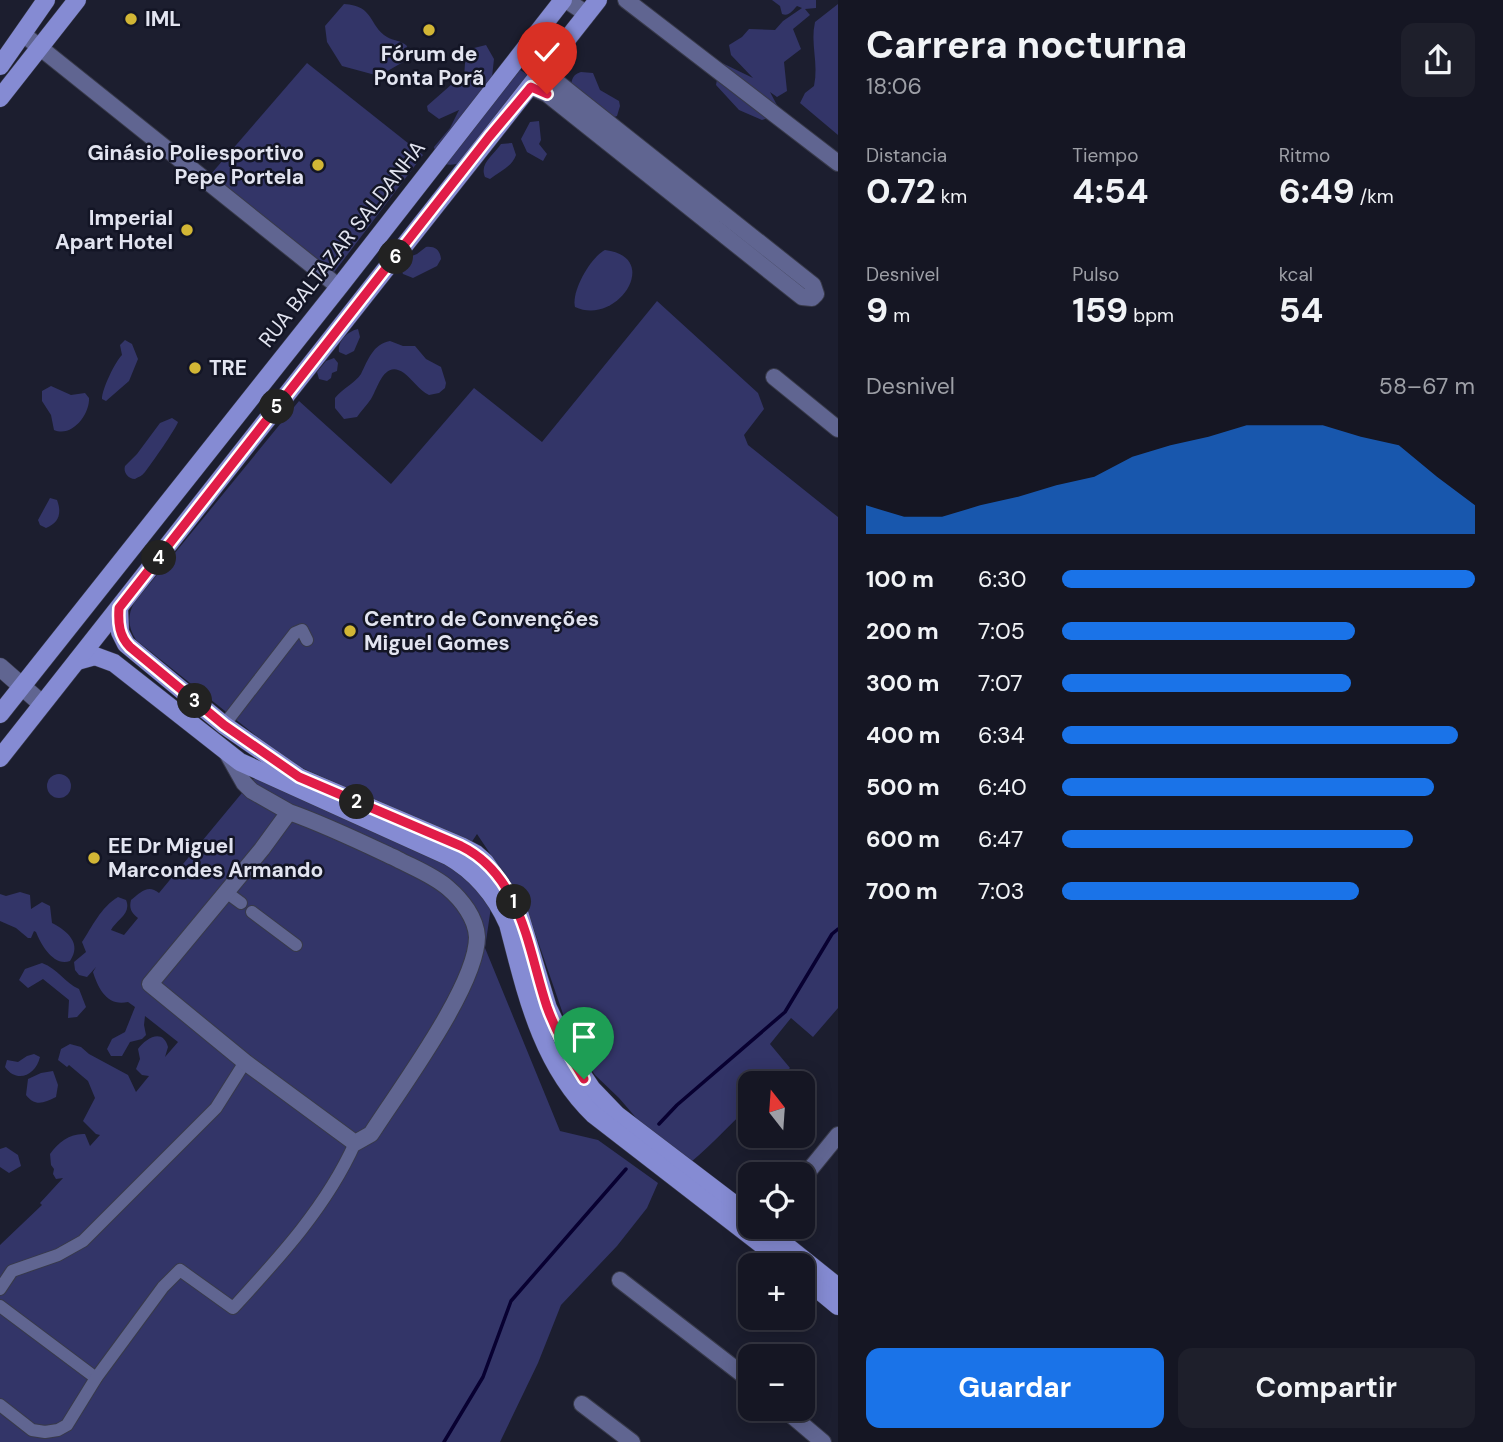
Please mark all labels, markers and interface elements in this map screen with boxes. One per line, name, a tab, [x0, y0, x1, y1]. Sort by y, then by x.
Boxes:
place label: IML	[145, 5, 181, 33]
marker: IML	[123, 11, 139, 27]
text: Carrera nocturna	[866, 20, 1187, 70]
marker: Fórum de Ponta Porã	[421, 22, 437, 38]
pin	[517, 22, 577, 94]
button: share	[1401, 23, 1475, 97]
icon: check	[528, 33, 566, 71]
place label: Fórum de Ponta Porã	[374, 40, 484, 92]
text: 18:06	[866, 71, 922, 101]
street label: RUA BALTAZAR SALDANHA	[252, 135, 432, 353]
place label: Ginásio Poliesportivo Pepe Portela	[87, 139, 304, 191]
text: Distancia	[866, 143, 947, 168]
text: Tiempo	[1072, 143, 1138, 168]
text: Ritmo	[1279, 143, 1330, 168]
marker: Ginásio Poliesportivo Pepe Portela	[310, 157, 326, 173]
text: 0.72	[866, 168, 936, 214]
text: 4:54	[1072, 168, 1149, 214]
text: 6:49	[1279, 168, 1355, 214]
text: km	[936, 184, 967, 209]
text: /km	[1355, 184, 1394, 209]
place label: Imperial Apart Hotel	[55, 204, 173, 256]
marker: Imperial Apart Hotel	[179, 222, 195, 238]
pin: 6	[378, 240, 414, 274]
text: 6	[389, 244, 402, 269]
text: Desnivel	[866, 262, 939, 287]
text: Pulso	[1072, 262, 1119, 287]
text: kcal	[1279, 262, 1313, 287]
text: 9	[866, 287, 888, 333]
text: 159	[1072, 287, 1128, 333]
text: 54	[1279, 287, 1323, 333]
text: m	[888, 303, 910, 328]
text: bpm	[1128, 303, 1174, 328]
place label: TRE	[209, 354, 247, 382]
marker: TRE	[187, 360, 203, 376]
text: Desnivel	[866, 371, 955, 401]
text: 58–67 m	[1379, 371, 1475, 401]
pin: 5	[260, 390, 294, 424]
text: 5	[271, 394, 282, 419]
pin: 4	[142, 540, 176, 576]
text: 4	[152, 545, 165, 570]
text: 100 m	[866, 564, 934, 594]
text: 6:30	[978, 564, 1026, 594]
place label: Centro de Convenções Miguel Gomes	[364, 605, 599, 657]
text: 200 m	[866, 616, 939, 646]
text: 7:05	[978, 616, 1025, 646]
marker: Centro de Convenções Miguel Gomes	[342, 623, 358, 639]
text: 300 m	[866, 668, 939, 698]
text: 7:07	[978, 668, 1023, 698]
pin: 3	[178, 684, 212, 718]
text: 3	[189, 688, 200, 713]
text: 400 m	[866, 720, 940, 750]
text: 6:34	[978, 720, 1025, 750]
text: 500 m	[866, 772, 940, 802]
text: 6:40	[978, 772, 1027, 802]
pin: 2	[340, 784, 374, 820]
text: 2	[351, 789, 362, 814]
text: 600 m	[866, 824, 940, 854]
text: 6:47	[978, 824, 1023, 854]
place label: EE Dr Miguel Marcondes Armando	[108, 832, 323, 884]
marker: EE Dr Miguel Marcondes Armando	[86, 850, 102, 866]
text: 700 m	[866, 876, 938, 906]
text: 7:03	[978, 876, 1024, 906]
pin: 1	[496, 884, 532, 920]
text: 1	[510, 889, 517, 914]
pin	[554, 1007, 614, 1079]
icon: arrive	[565, 1018, 603, 1056]
north arrow	[738, 1071, 816, 1148]
map controls	[738, 1071, 815, 1421]
button: locate	[738, 1162, 815, 1239]
button: +	[738, 1253, 815, 1330]
button: −	[738, 1344, 815, 1421]
button: Guardar	[866, 1348, 1164, 1428]
button: Compartir	[1178, 1348, 1475, 1428]

